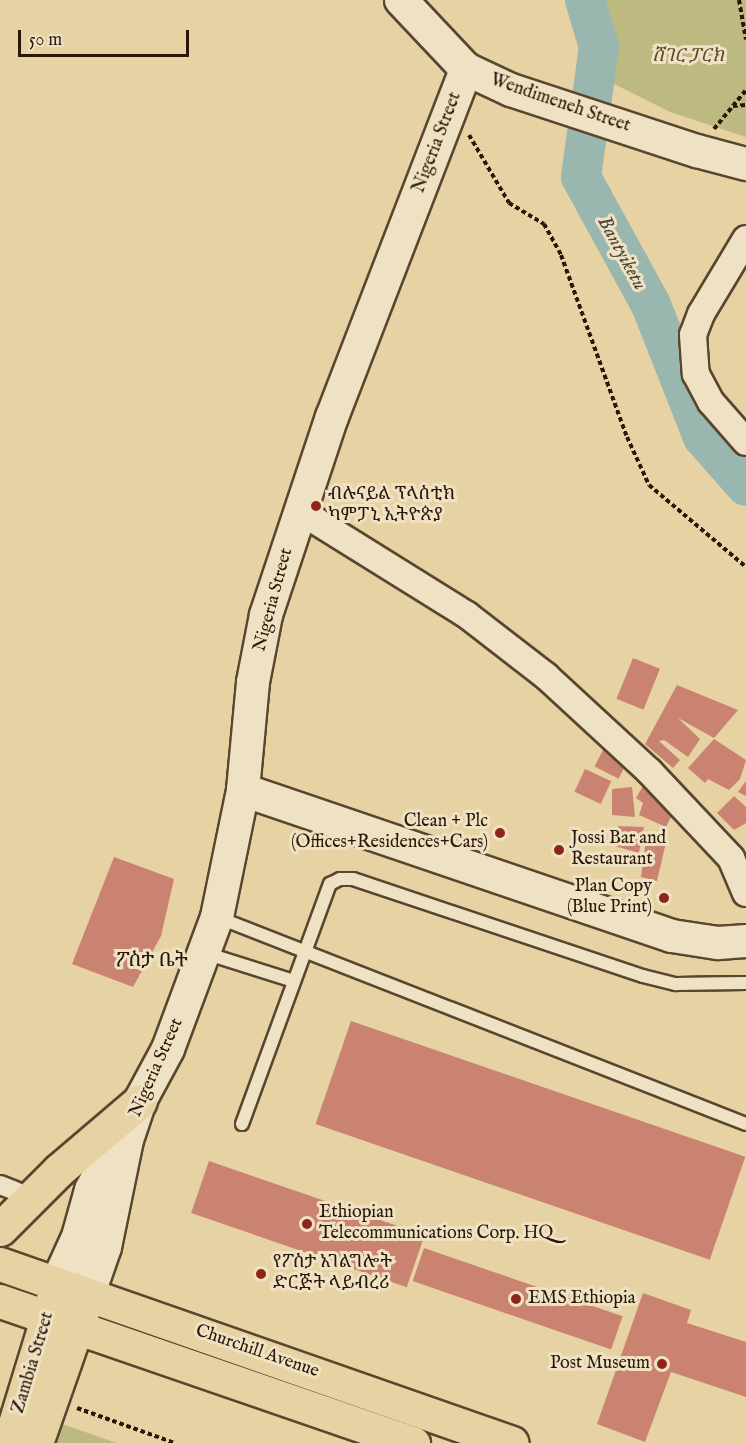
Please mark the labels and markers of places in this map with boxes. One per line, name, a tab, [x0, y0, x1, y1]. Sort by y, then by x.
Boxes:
place label: ብሉናይል ፕላስቲክ ካምፓኒ ኢትዮጵያ	[328, 485, 455, 528]
marker: ብሉናይል ፕላስቲክ ካምፓኒ ኢትዮጵያ	[309, 499, 323, 513]
place label: Clean + Plc (Offices+Residences+Cars)	[291, 812, 488, 854]
marker: Clean + Plc (Offices+Residences+Cars)	[493, 826, 507, 840]
place label: Jossi Bar and Restaurant	[571, 829, 666, 872]
marker: Jossi Bar and Restaurant	[552, 843, 566, 857]
place label: Plan Copy (Blue Print)	[567, 877, 652, 920]
marker: Plan Copy (Blue Print)	[657, 891, 671, 905]
place label: Ethiopian Telecommunications Corp. HQ	[319, 1203, 553, 1246]
marker: Ethiopian Telecommunications Corp. HQ	[300, 1217, 314, 1231]
place label: የፖስታ አገልግሎት ድርጅት ላይብረሪ	[273, 1253, 392, 1296]
marker: የፖስታ አገልግሎት ድርጅት ላይብረሪ	[254, 1267, 268, 1281]
place label: EMS Ethiopia	[528, 1288, 635, 1310]
marker: EMS Ethiopia	[509, 1292, 523, 1306]
place label: Post Museum	[550, 1353, 650, 1375]
marker: Post Museum	[655, 1357, 669, 1371]

